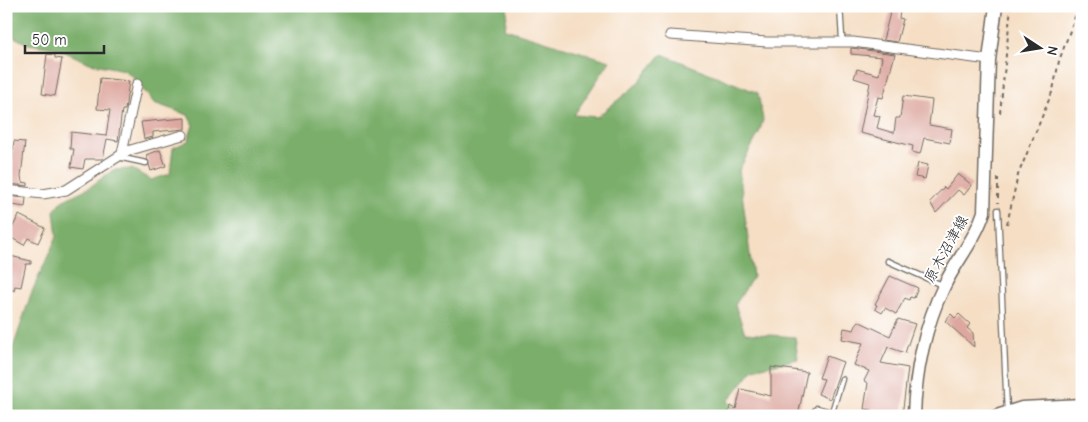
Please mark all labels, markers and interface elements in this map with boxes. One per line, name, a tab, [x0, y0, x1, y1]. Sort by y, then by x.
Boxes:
scale bar	[25, 22, 104, 54]
north arrow	[1016, 22, 1066, 72]
text: 50 m	[32, 31, 67, 49]
text: N	[1043, 44, 1061, 57]
street label: 原木沼津線	[920, 212, 972, 286]

